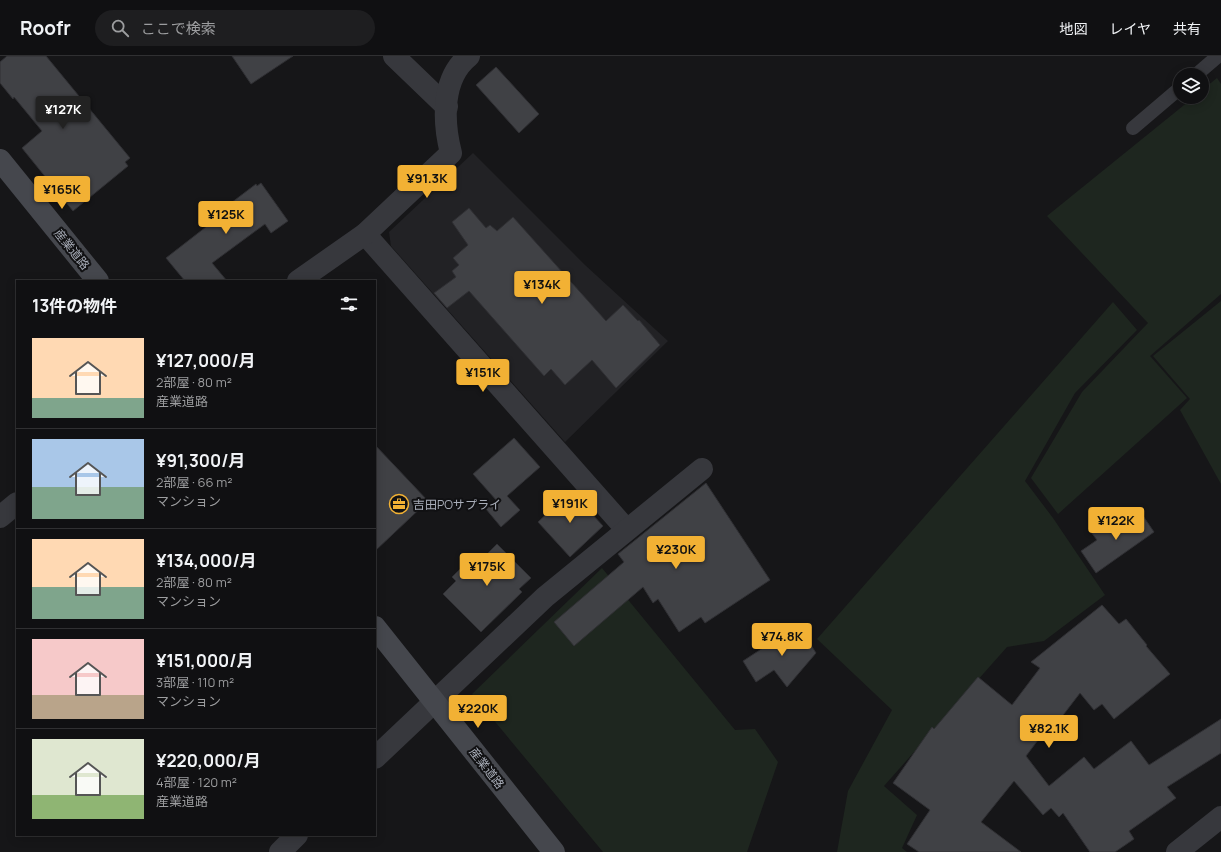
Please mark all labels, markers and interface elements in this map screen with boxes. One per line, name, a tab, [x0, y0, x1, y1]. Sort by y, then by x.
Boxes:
search box	[95, 10, 375, 46]
text: Roofr	[20, 15, 71, 41]
icon: search	[109, 17, 131, 39]
text: ここで検索	[141, 18, 216, 39]
text: 地図	[1059, 19, 1087, 38]
text: レイヤ	[1109, 19, 1151, 38]
text: 共有	[1173, 19, 1201, 38]
map controls	[1173, 68, 1209, 104]
button: layers	[1173, 68, 1209, 104]
pin: ¥127K	[35, 96, 91, 130]
text: ¥127K	[45, 100, 81, 118]
pin: ¥91.3K	[394, 165, 460, 199]
text: ¥91.3K	[406, 169, 448, 187]
pin: ¥165K	[34, 176, 90, 210]
text: ¥165K	[43, 180, 81, 198]
pin: ¥125K	[198, 201, 254, 235]
text: ¥125K	[207, 205, 245, 223]
street label: 産業道路	[50, 225, 94, 273]
pin: ¥134K	[514, 271, 570, 305]
text: ¥134K	[523, 275, 561, 293]
icon: filters	[338, 293, 360, 315]
text: 13件の物件	[32, 294, 117, 317]
text: ¥127,000/月	[156, 349, 256, 372]
icon: home	[64, 354, 112, 402]
pin: ¥151K	[455, 359, 511, 393]
text: ¥151K	[465, 363, 501, 381]
text: 2部屋 · 80 m²	[156, 373, 232, 391]
text: 産業道路	[156, 392, 208, 410]
text: ¥91,300/月	[156, 449, 246, 472]
icon: home	[64, 455, 112, 503]
text: 2部屋 · 66 m²	[156, 473, 233, 491]
pin: ¥191K	[542, 490, 598, 524]
text: マンション	[156, 492, 221, 510]
office icon: 吉田POサプライ	[388, 493, 410, 515]
text: ¥191K	[552, 494, 588, 512]
place label: 吉田POサプライ	[413, 496, 501, 513]
pin: ¥122K	[1088, 507, 1144, 541]
text: ¥122K	[1097, 511, 1135, 529]
pin: ¥230K	[648, 536, 704, 570]
text: ¥230K	[656, 540, 696, 558]
text: ¥134,000/月	[156, 549, 257, 572]
pin: ¥175K	[459, 553, 515, 587]
icon: home	[64, 555, 112, 603]
text: ¥175K	[469, 557, 505, 575]
text: 2部屋 · 80 m²	[156, 573, 232, 591]
text: マンション	[156, 592, 221, 610]
pin: ¥74.8K	[749, 623, 815, 657]
text: ¥74.8K	[761, 627, 803, 645]
text: ¥151,000/月	[156, 649, 254, 672]
icon: home	[64, 655, 112, 703]
text: 3部屋 · 110 m²	[156, 673, 234, 691]
text: マンション	[156, 692, 221, 710]
pin: ¥220K	[450, 695, 506, 729]
text: ¥220K	[458, 699, 498, 717]
pin: ¥82.1K	[1016, 715, 1082, 749]
text: ¥82.1K	[1029, 719, 1069, 737]
street label: 産業道路	[466, 744, 508, 792]
text: ¥220,000/月	[156, 749, 261, 772]
icon: home	[64, 755, 112, 803]
text: 4部屋 · 120 m²	[156, 773, 237, 791]
text: 産業道路	[156, 792, 208, 810]

